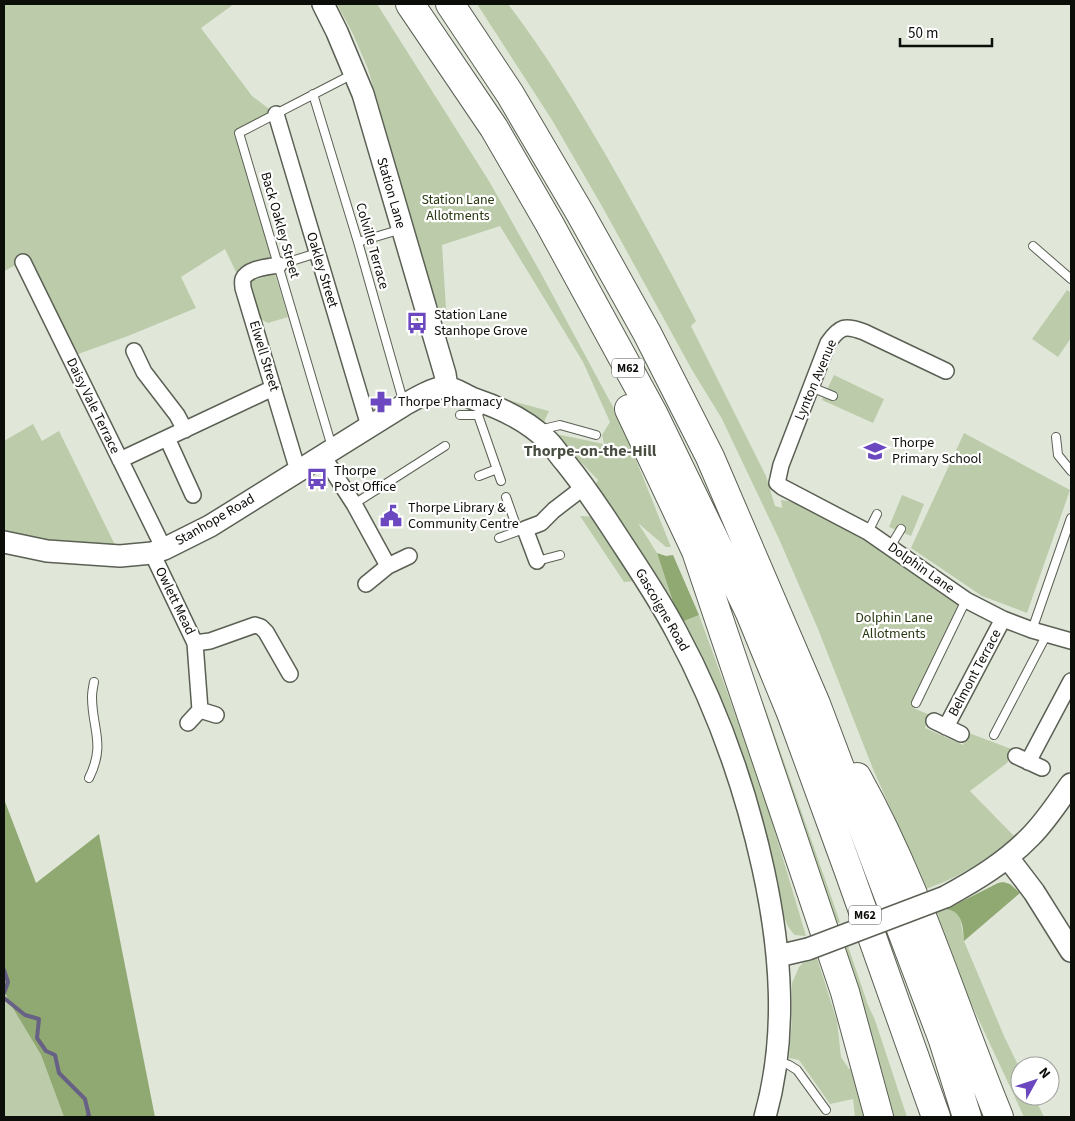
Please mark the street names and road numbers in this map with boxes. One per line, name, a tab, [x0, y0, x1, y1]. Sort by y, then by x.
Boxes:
street label: Station Lane	[371, 155, 411, 231]
street label: Back Oakley Street	[255, 170, 305, 281]
street label: Colville Terrace	[350, 200, 394, 292]
street label: Oakley Street	[301, 230, 343, 311]
street label: Elwell Street	[244, 318, 284, 394]
street label: Lynton Avenue	[790, 336, 842, 424]
street label: Daisy Vale Terrace	[61, 355, 125, 457]
road number: M62	[612, 358, 644, 378]
street label: Stanhope Road	[171, 489, 259, 551]
street label: Dolphin Lane	[884, 538, 959, 598]
street label: Owlett Mead	[150, 564, 200, 638]
street label: Gascoigne Road	[630, 565, 694, 655]
street label: Belmont Terrace	[944, 626, 1006, 720]
road number: M62	[849, 906, 881, 924]

